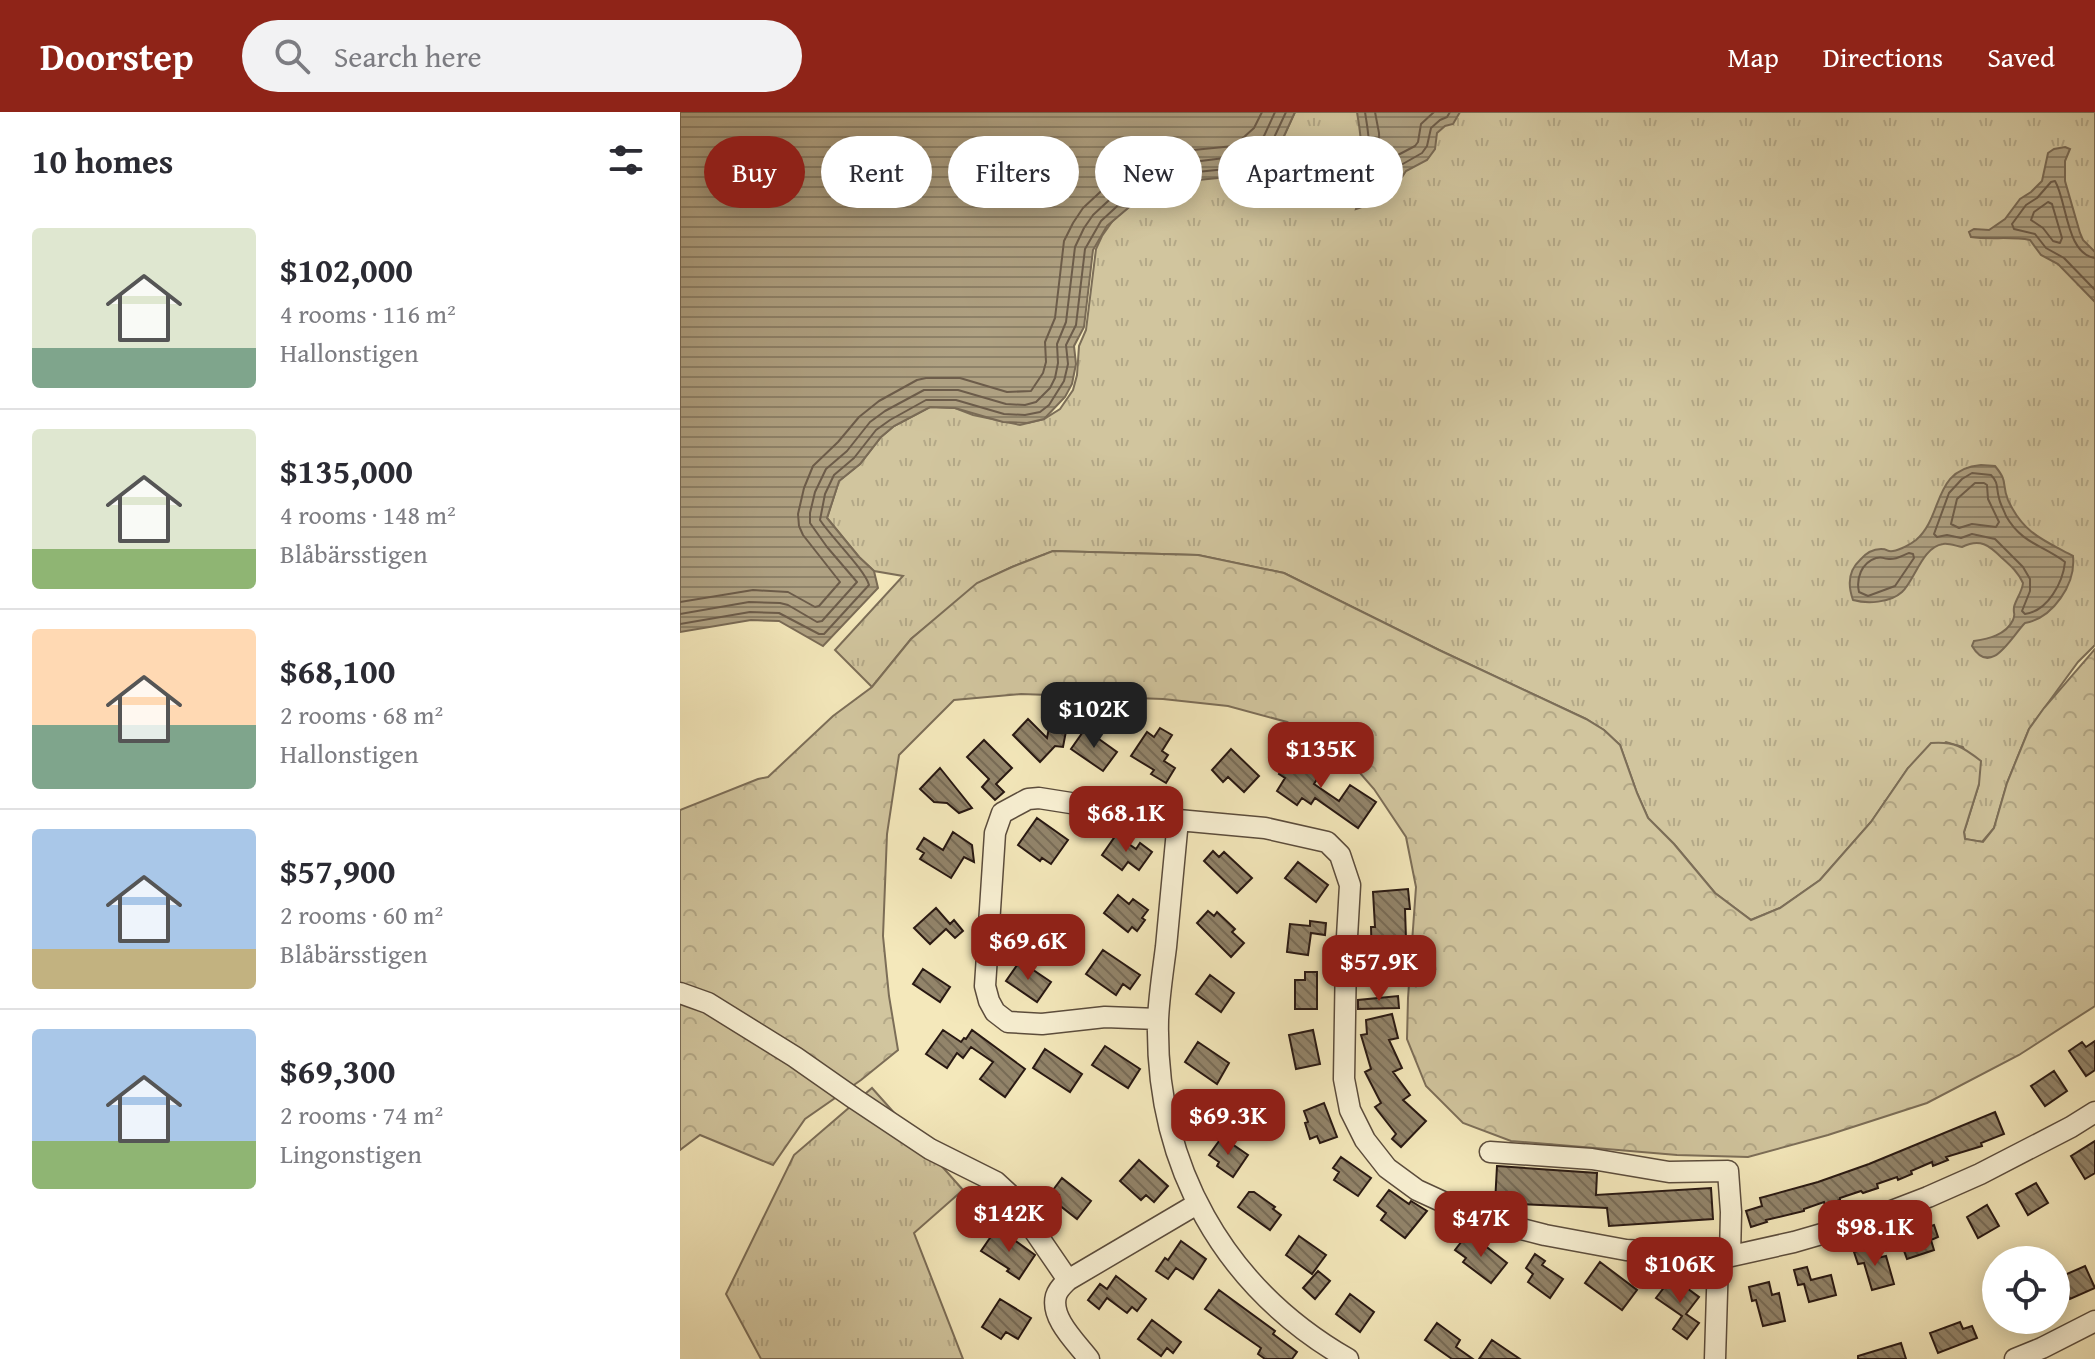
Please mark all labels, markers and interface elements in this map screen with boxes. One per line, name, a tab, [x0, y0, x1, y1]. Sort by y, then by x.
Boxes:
search box	[242, 20, 802, 92]
text: Doorstep	[40, 28, 194, 84]
icon: search	[270, 34, 314, 78]
text: Search here	[334, 34, 482, 78]
text: Map	[1727, 36, 1779, 77]
text: Directions	[1823, 36, 1943, 77]
text: Saved	[1987, 36, 2055, 77]
text: 10 homes	[32, 136, 173, 185]
chip: Buy	[704, 136, 805, 208]
chip: Rent	[821, 136, 932, 208]
chip: Filters	[948, 136, 1079, 208]
chip: New	[1095, 136, 1202, 208]
chip: Apartment	[1218, 136, 1403, 208]
icon: filters	[604, 138, 648, 182]
text: $102,000	[280, 245, 413, 294]
icon: home	[96, 260, 192, 356]
text: 4 rooms · 116 m²	[280, 294, 456, 333]
text: Hallonstigen	[280, 333, 419, 372]
text: $135,000	[280, 446, 413, 495]
icon: home	[96, 461, 192, 557]
text: 4 rooms · 148 m²	[280, 495, 456, 534]
text: Blåbärsstigen	[280, 534, 428, 573]
text: $68,100	[280, 646, 395, 695]
icon: home	[96, 661, 192, 757]
pin: $102K	[1038, 682, 1150, 750]
text: $102K	[1059, 688, 1129, 727]
text: 2 rooms · 68 m²	[280, 695, 443, 734]
pin: $135K	[1265, 722, 1377, 790]
text: $135K	[1286, 728, 1356, 767]
text: Hallonstigen	[280, 734, 419, 773]
pin: $68.1K	[1061, 786, 1191, 854]
text: $68.1K	[1087, 792, 1165, 831]
text: $57,900	[280, 846, 395, 895]
icon: home	[96, 861, 192, 957]
text: 2 rooms · 60 m²	[280, 895, 443, 934]
pin: $69.6K	[963, 914, 1093, 982]
text: $69.6K	[989, 920, 1067, 959]
text: Blåbärsstigen	[280, 934, 428, 973]
pin: $57.9K	[1314, 935, 1444, 1003]
text: $57.9K	[1340, 941, 1418, 980]
text: $69,300	[280, 1046, 395, 1095]
icon: home	[96, 1061, 192, 1157]
pin: $69.3K	[1163, 1089, 1293, 1157]
text: 2 rooms · 74 m²	[280, 1095, 443, 1134]
text: $69.3K	[1189, 1095, 1267, 1134]
text: Lingonstigen	[280, 1134, 422, 1173]
pin: $142K	[953, 1186, 1065, 1254]
pin: $47K	[1434, 1191, 1528, 1259]
text: $142K	[974, 1192, 1044, 1231]
text: $47K	[1453, 1197, 1509, 1236]
pin: $98.1K	[1810, 1200, 1940, 1268]
text: $98.1K	[1836, 1206, 1914, 1245]
pin: $106K	[1624, 1237, 1736, 1305]
text: $106K	[1645, 1243, 1715, 1282]
map controls	[1982, 1246, 2070, 1334]
button: locate	[1982, 1246, 2070, 1334]

